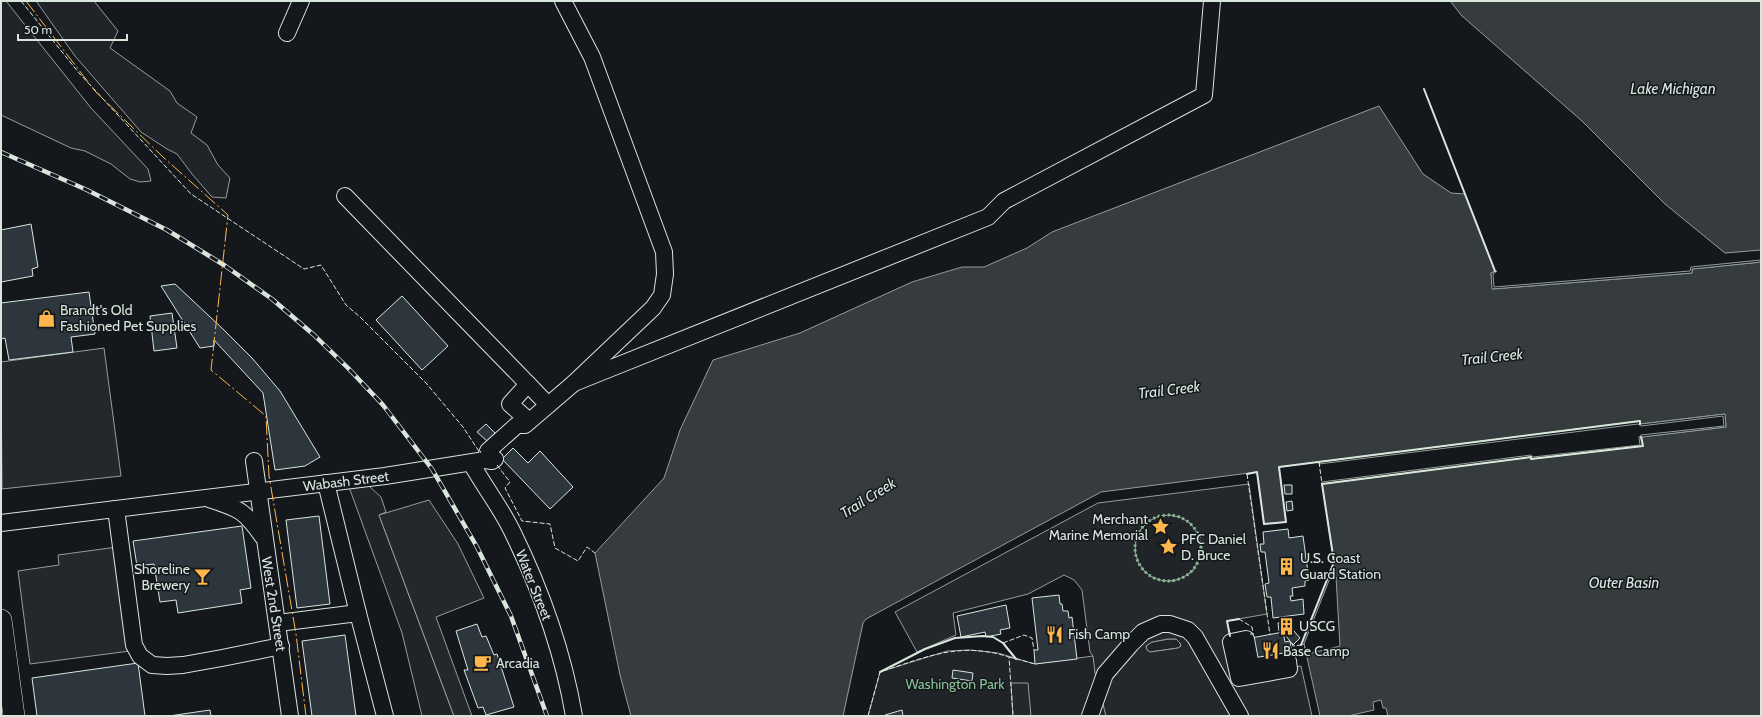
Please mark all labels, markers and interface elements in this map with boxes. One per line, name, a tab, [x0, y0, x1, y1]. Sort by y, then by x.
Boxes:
scale bar	[18, 16, 127, 42]
text: 50 m	[24, 22, 52, 37]
water label: Lake Michigan	[1630, 80, 1716, 98]
place label: Brandt's Old Fashioned Pet Supplies	[60, 301, 197, 335]
shop icon: Brandt's Old Fashioned Pet Supplies	[37, 308, 57, 328]
water label: Trail Creek	[1460, 345, 1524, 369]
water label: Trail Creek	[1137, 377, 1202, 403]
street label: Wabash Street	[302, 467, 390, 495]
water label: Trail Creek	[837, 474, 900, 522]
place label: Merchant Marine Memorial	[1049, 510, 1149, 544]
place icon: Merchant Marine Memorial	[1151, 517, 1171, 537]
place label: PFC Daniel D. Bruce	[1181, 530, 1247, 564]
place icon: PFC Daniel D. Bruce	[1158, 537, 1178, 557]
street label: Water Street	[512, 547, 556, 623]
place label: U.S. Coast Guard Station	[1300, 549, 1381, 583]
street label: West 2nd Street	[258, 555, 290, 653]
building icon: U.S. Coast Guard Station	[1277, 556, 1297, 576]
place label: Shoreline Brewery	[134, 560, 190, 594]
bar icon: Shoreline Brewery	[193, 567, 213, 587]
water label: Outer Basin	[1589, 574, 1659, 592]
building icon: USCG	[1276, 616, 1296, 636]
place label: USCG	[1299, 617, 1335, 635]
restaurant icon: Fish Camp	[1045, 624, 1065, 644]
place label: Fish Camp	[1068, 625, 1130, 643]
restaurant icon: Base Camp	[1260, 641, 1280, 661]
place label: Base Camp	[1283, 642, 1350, 660]
cafe icon: Arcadia	[473, 653, 493, 673]
place label: Arcadia	[496, 654, 540, 672]
park label: Washington Park	[905, 675, 1005, 693]

